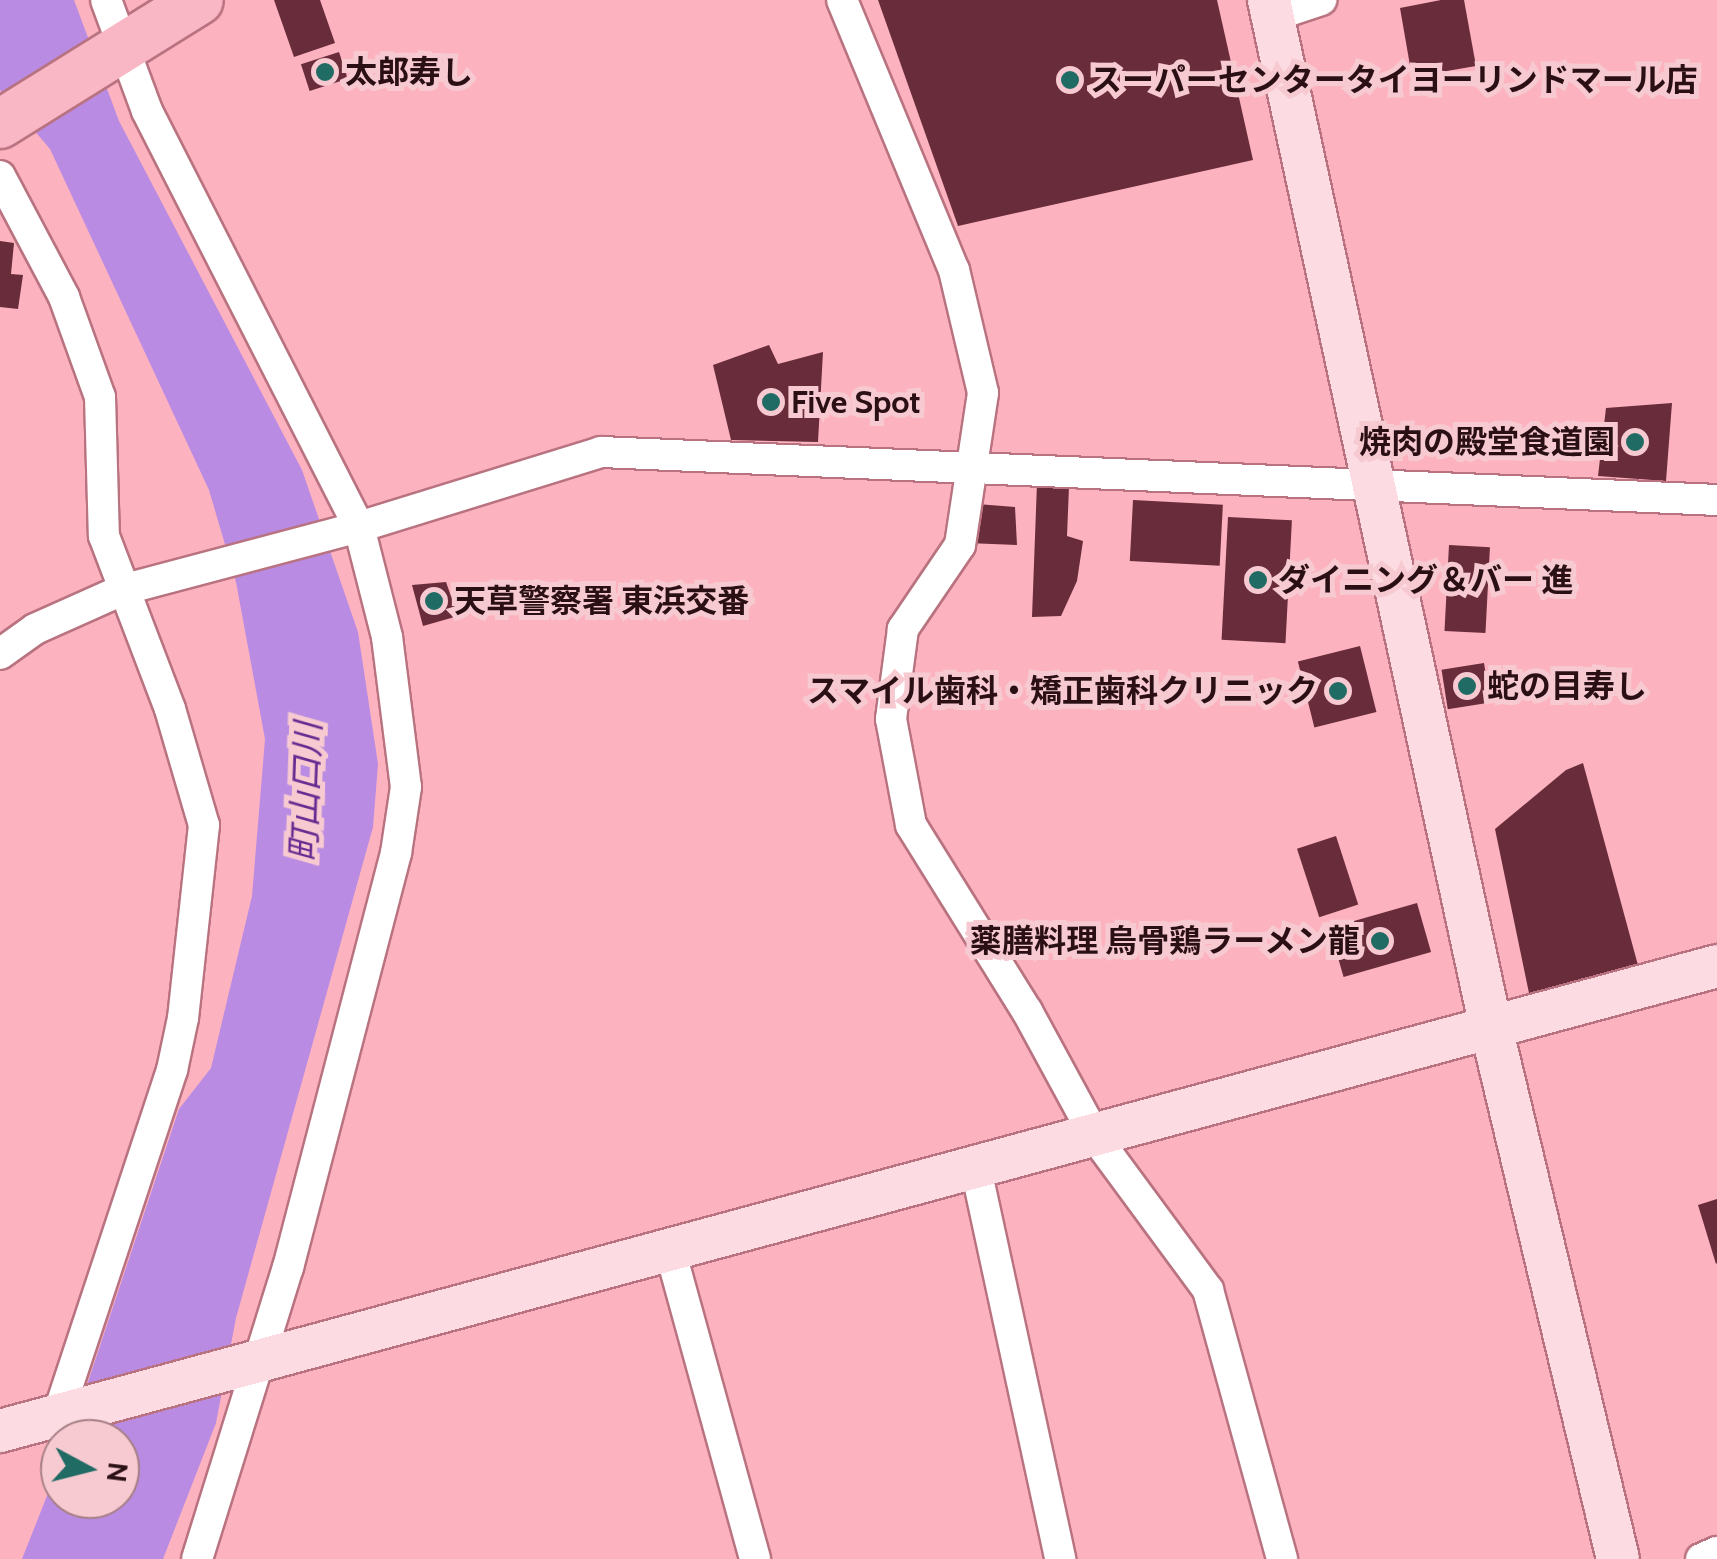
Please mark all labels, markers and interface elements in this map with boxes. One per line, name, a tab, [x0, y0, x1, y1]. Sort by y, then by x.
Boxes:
place label: 太郎寿し	[345, 53, 473, 91]
marker: 太郎寿し	[314, 61, 336, 83]
place label: スーパーセンタータイヨーリンドマール店	[1090, 61, 1698, 99]
marker: スーパーセンタータイヨーリンドマール店	[1059, 69, 1081, 91]
place label: Five Spot	[791, 383, 920, 421]
marker: Five Spot	[760, 391, 782, 413]
place label: 焼肉の殿堂食道園	[1359, 423, 1615, 461]
marker: 焼肉の殿堂食道園	[1624, 431, 1646, 453]
place label: ダイニング＆バー 進	[1278, 561, 1573, 599]
marker: ダイニング＆バー 進	[1247, 569, 1269, 591]
place label: 天草警察署 東浜交番	[454, 582, 749, 620]
marker: 天草警察署 東浜交番	[423, 590, 445, 612]
place label: 蛇の目寿し	[1487, 667, 1647, 705]
place label: スマイル歯科・矯正歯科クリニック	[806, 672, 1318, 710]
marker: 蛇の目寿し	[1456, 675, 1478, 697]
marker: スマイル歯科・矯正歯科クリニック	[1327, 680, 1349, 702]
water label: 町山口川	[283, 721, 329, 863]
place label: 薬膳料理 烏骨鶏ラーメン龍	[969, 922, 1360, 960]
marker: 薬膳料理 烏骨鶏ラーメン龍	[1369, 930, 1391, 952]
north arrow	[40, 1419, 140, 1519]
text: N	[100, 1461, 136, 1484]

